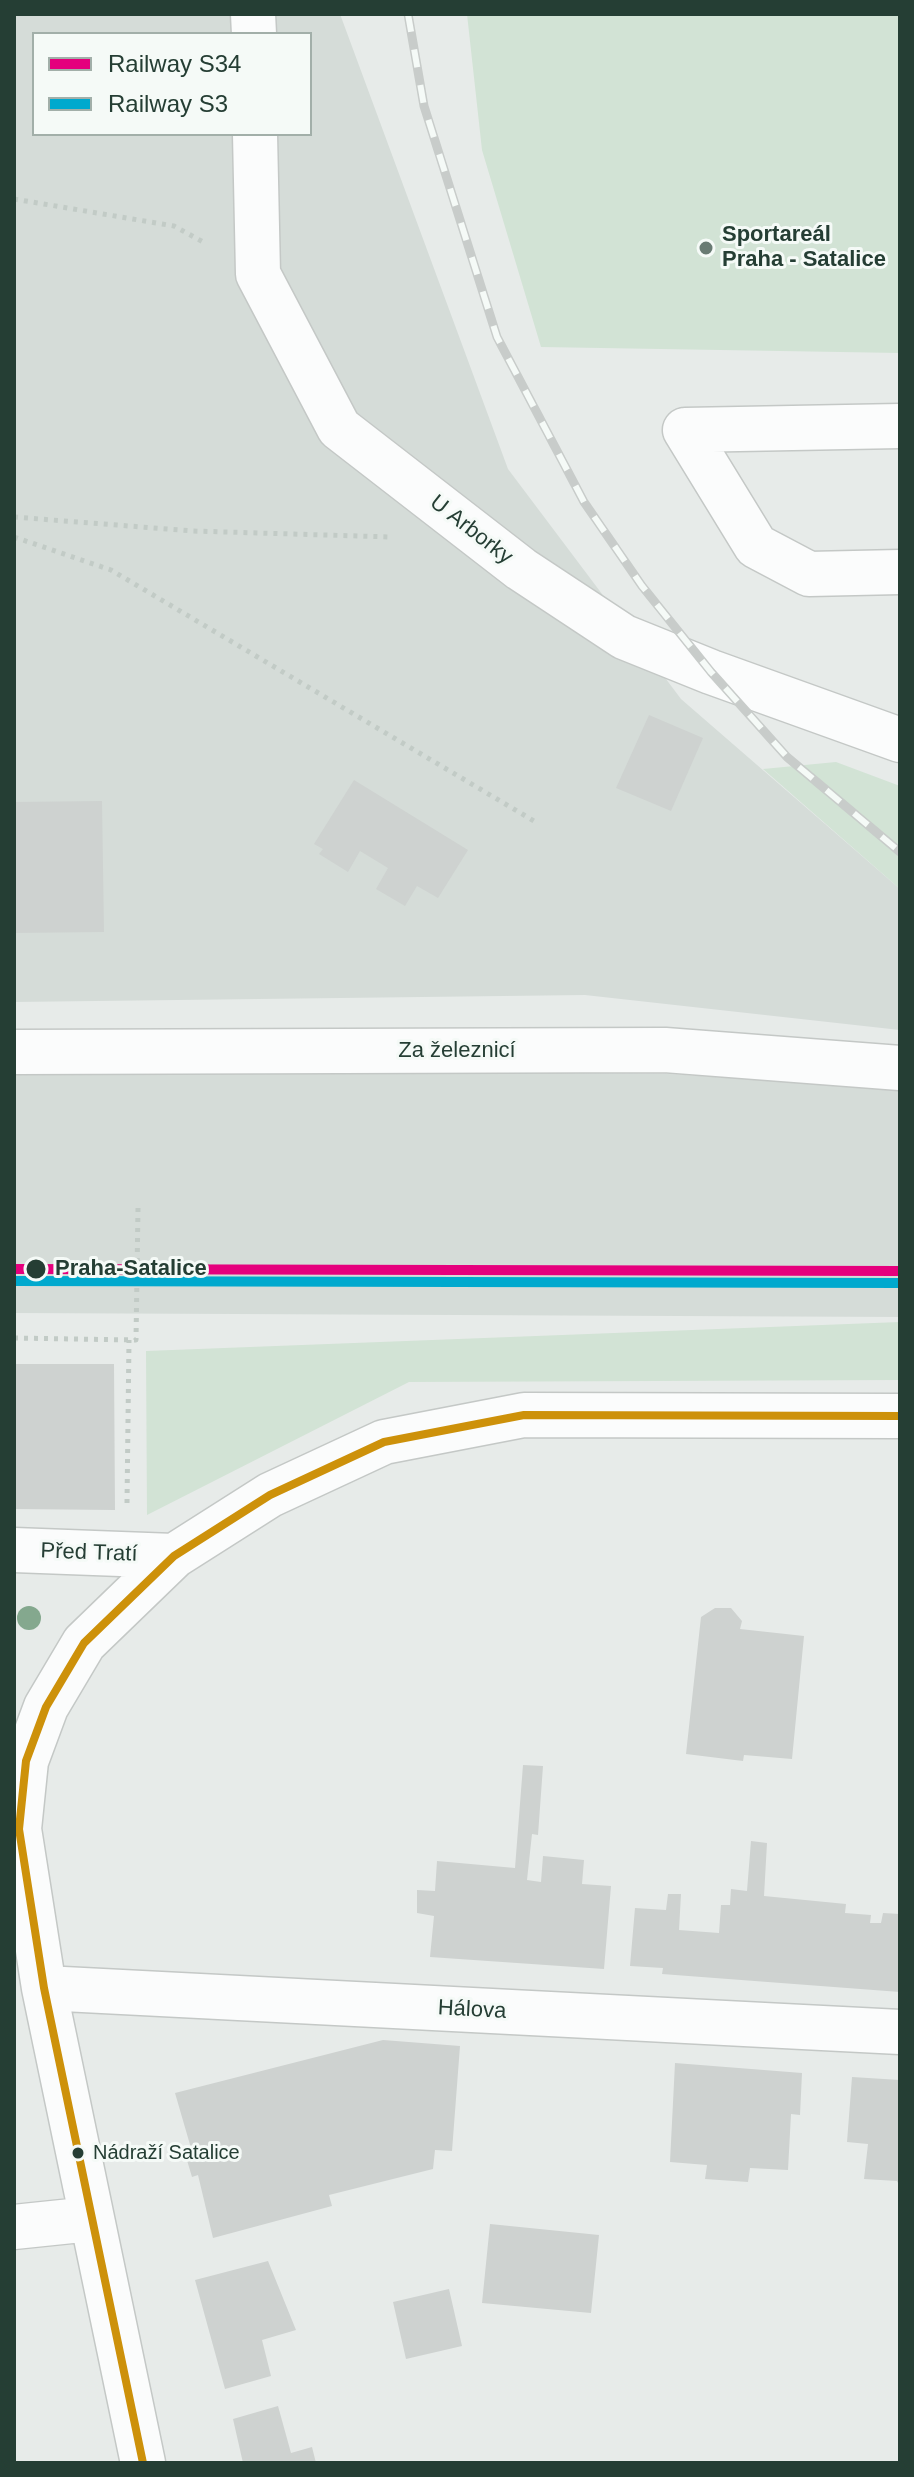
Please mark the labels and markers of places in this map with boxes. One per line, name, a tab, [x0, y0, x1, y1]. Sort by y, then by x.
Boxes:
place label: Sportareál Praha - Satalice	[722, 222, 886, 274]
marker: Sportareál Praha - Satalice	[697, 239, 715, 257]
place label: Praha-Satalice	[55, 1256, 207, 1282]
marker: Praha-Satalice	[24, 1257, 48, 1281]
place label: Nádraží Satalice	[93, 2141, 240, 2165]
marker: Nádraží Satalice	[70, 2145, 86, 2161]

